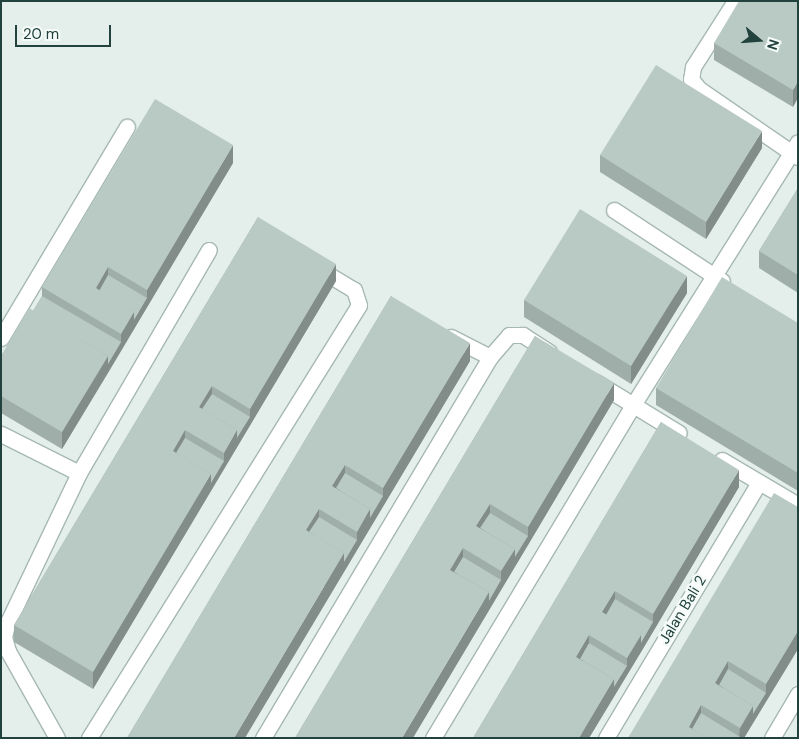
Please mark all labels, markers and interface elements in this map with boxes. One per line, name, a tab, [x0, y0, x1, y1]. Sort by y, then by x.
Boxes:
scale bar	[18, 15, 114, 47]
north arrow	[734, 15, 784, 65]
text: 20 m	[23, 24, 59, 44]
text: N	[763, 37, 783, 52]
street label: Jalan Bali 2	[656, 573, 710, 647]

